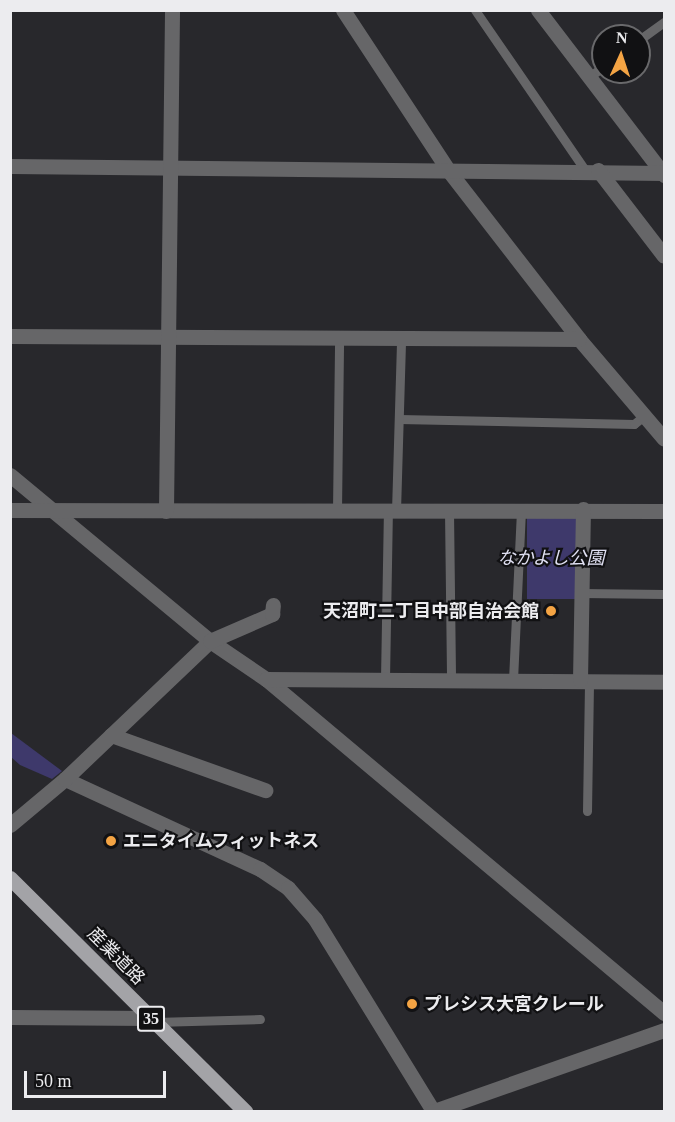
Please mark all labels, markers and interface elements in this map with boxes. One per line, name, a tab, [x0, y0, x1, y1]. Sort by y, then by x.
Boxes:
north arrow	[591, 24, 651, 84]
text: N	[616, 29, 628, 46]
park label: なかよし公園	[497, 547, 605, 569]
place label: 天沼町二丁目中部自治会館	[323, 600, 539, 622]
marker: 天沼町二丁目中部自治会館	[544, 604, 558, 618]
place label: エニタイムフィットネス	[123, 830, 321, 852]
marker: エニタイムフィットネス	[104, 834, 118, 848]
street label: 産業道路	[83, 923, 149, 989]
place label: プレシス大宮クレール	[424, 993, 604, 1015]
marker: プレシス大宮クレール	[405, 997, 419, 1011]
road number: 35	[136, 1006, 166, 1032]
scale bar	[27, 1059, 170, 1097]
text: 50 m	[35, 1071, 72, 1091]

